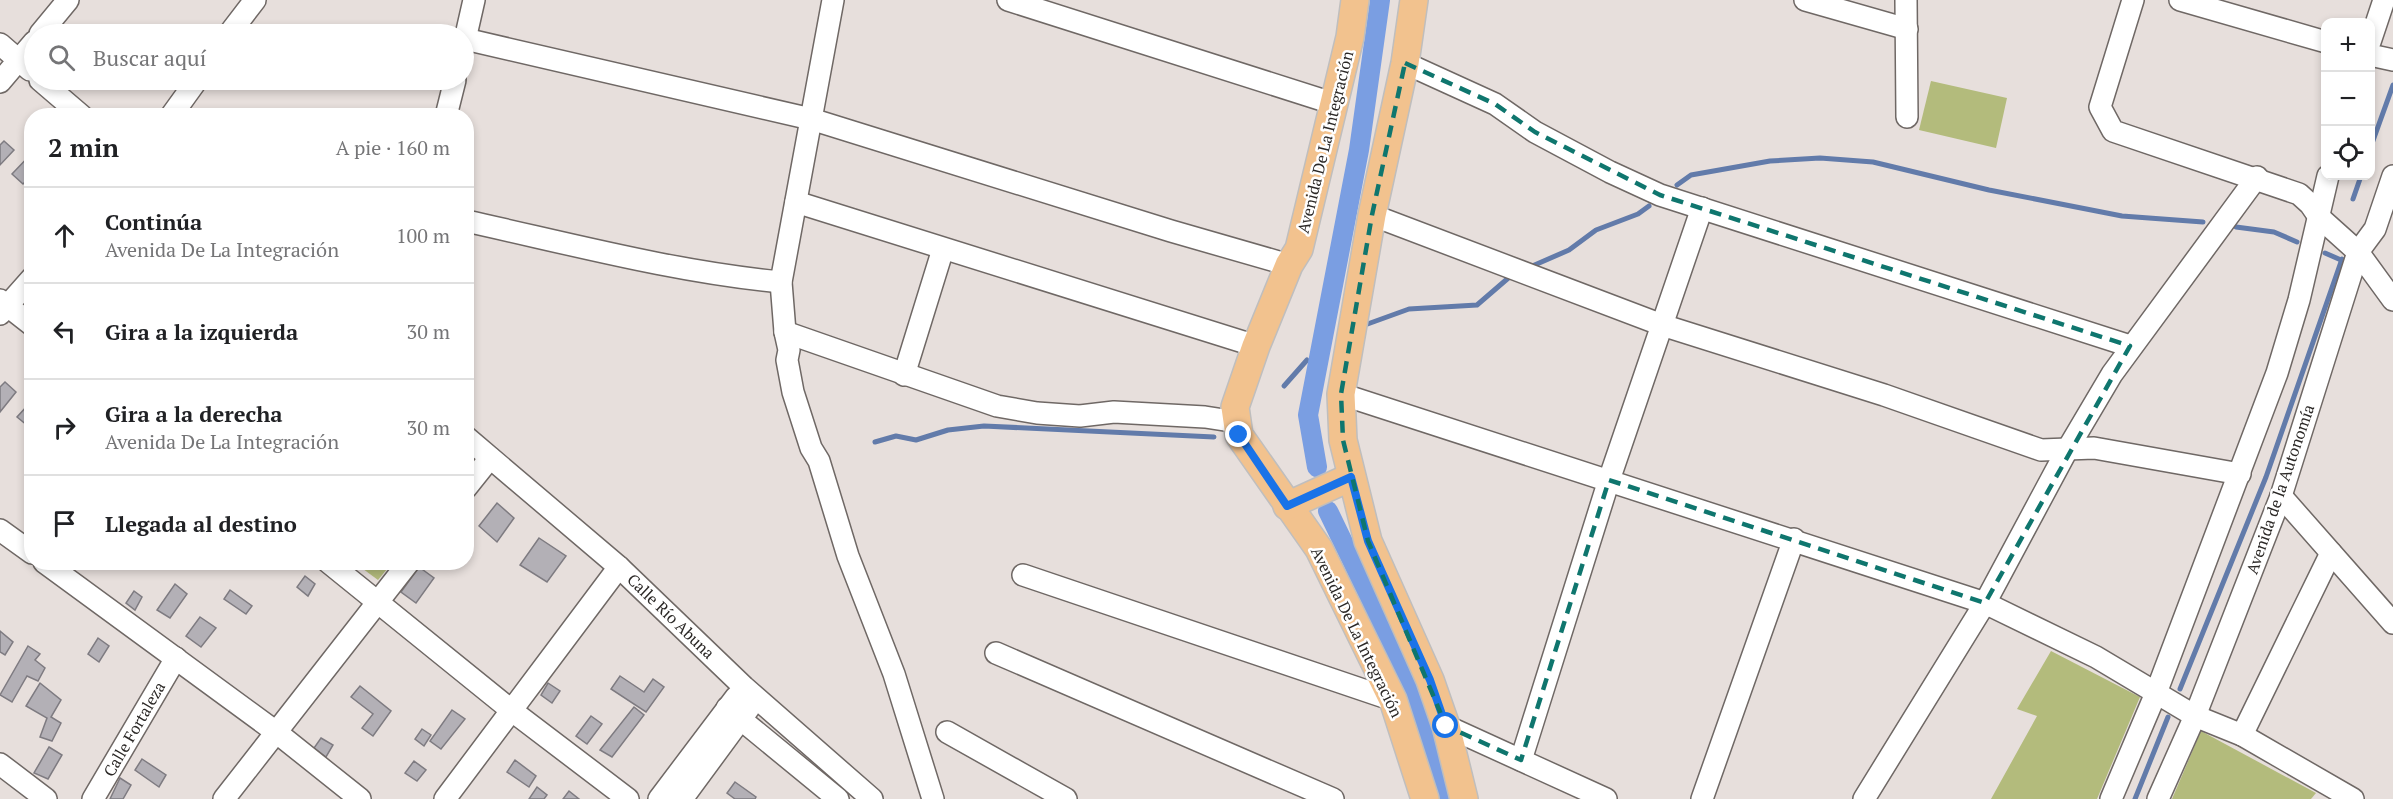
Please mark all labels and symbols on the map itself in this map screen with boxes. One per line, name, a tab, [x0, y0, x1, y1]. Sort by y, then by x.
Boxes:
street label: Avenida De La Integración	[1292, 48, 1358, 235]
street label: Avenida de la Autonomía	[2241, 401, 2319, 577]
route end	[1225, 421, 1251, 447]
street label: Avenida De La Integración	[1306, 543, 1408, 721]
street label: Calle Río Abuna	[622, 569, 720, 663]
street label: Calle Fortaleza	[98, 677, 170, 781]
route start	[1432, 712, 1458, 738]

